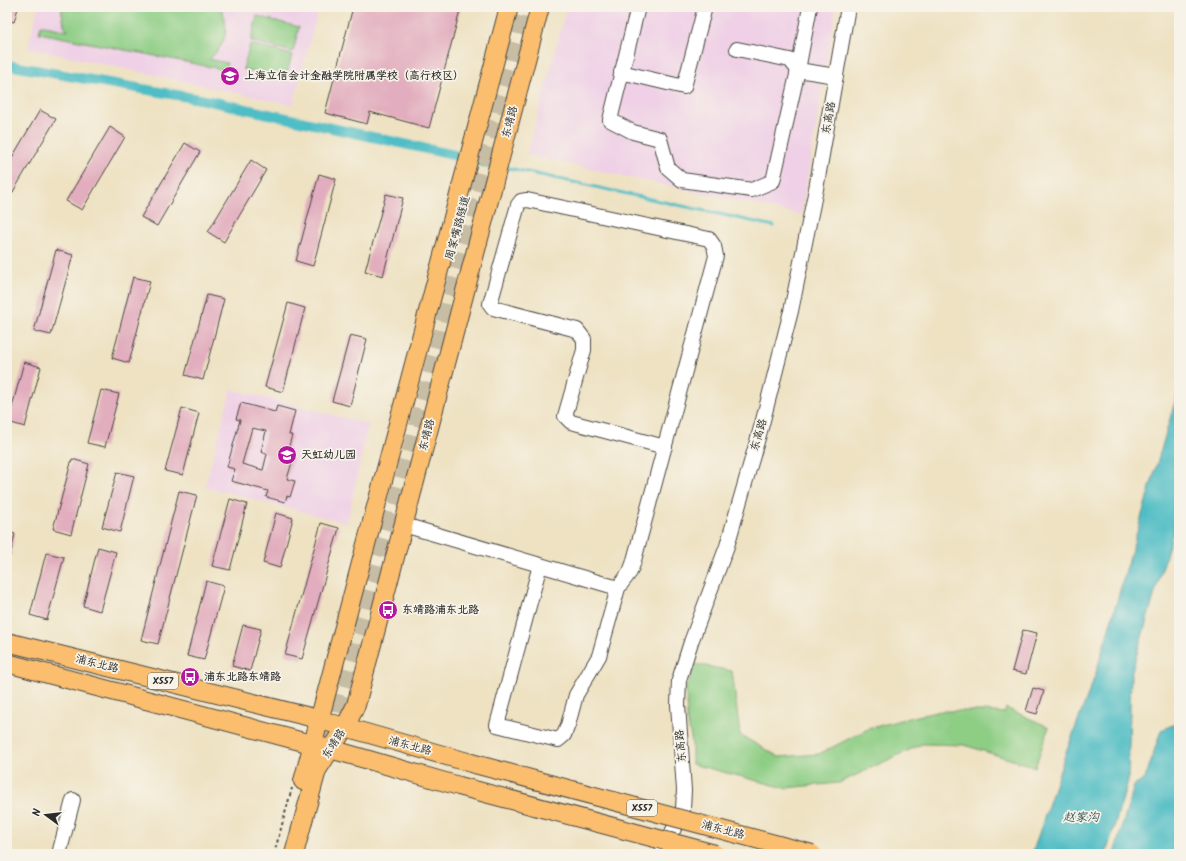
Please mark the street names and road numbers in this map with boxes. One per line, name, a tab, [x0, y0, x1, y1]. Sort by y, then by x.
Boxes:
street label: 东高路	[817, 100, 841, 136]
street label: 东靖路	[497, 104, 523, 140]
street label: 周家嘴路隧道	[441, 194, 475, 262]
street label: 东靖路	[414, 417, 440, 453]
street label: 东高路	[746, 417, 772, 453]
street label: 浦东北路	[73, 650, 121, 678]
road number: X557	[148, 673, 178, 689]
street label: 东靖路	[317, 725, 351, 763]
street label: 东高路	[671, 729, 691, 763]
street label: 浦东北路	[386, 732, 434, 760]
road number: X557	[627, 800, 657, 816]
street label: 浦东北路	[699, 816, 747, 844]

